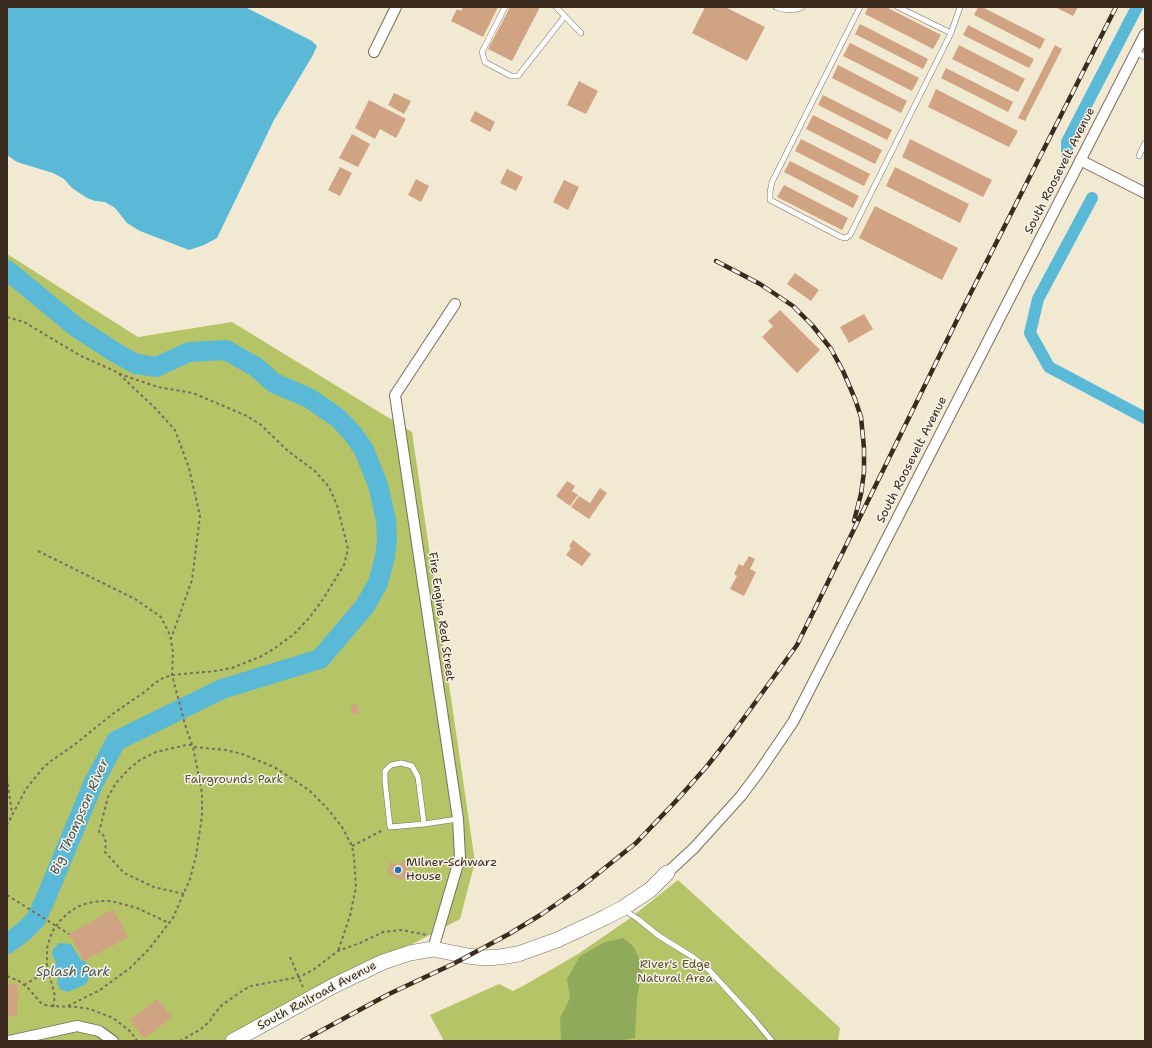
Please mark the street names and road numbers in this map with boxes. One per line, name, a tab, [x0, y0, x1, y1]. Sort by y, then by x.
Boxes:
street label: South Roosevelt Avenue	[1022, 105, 1098, 237]
street label: South Roosevelt Avenue	[874, 394, 950, 526]
street label: Fire Engine Red Street	[425, 551, 457, 683]
street label: South Railroad Avenue	[255, 958, 379, 1034]

